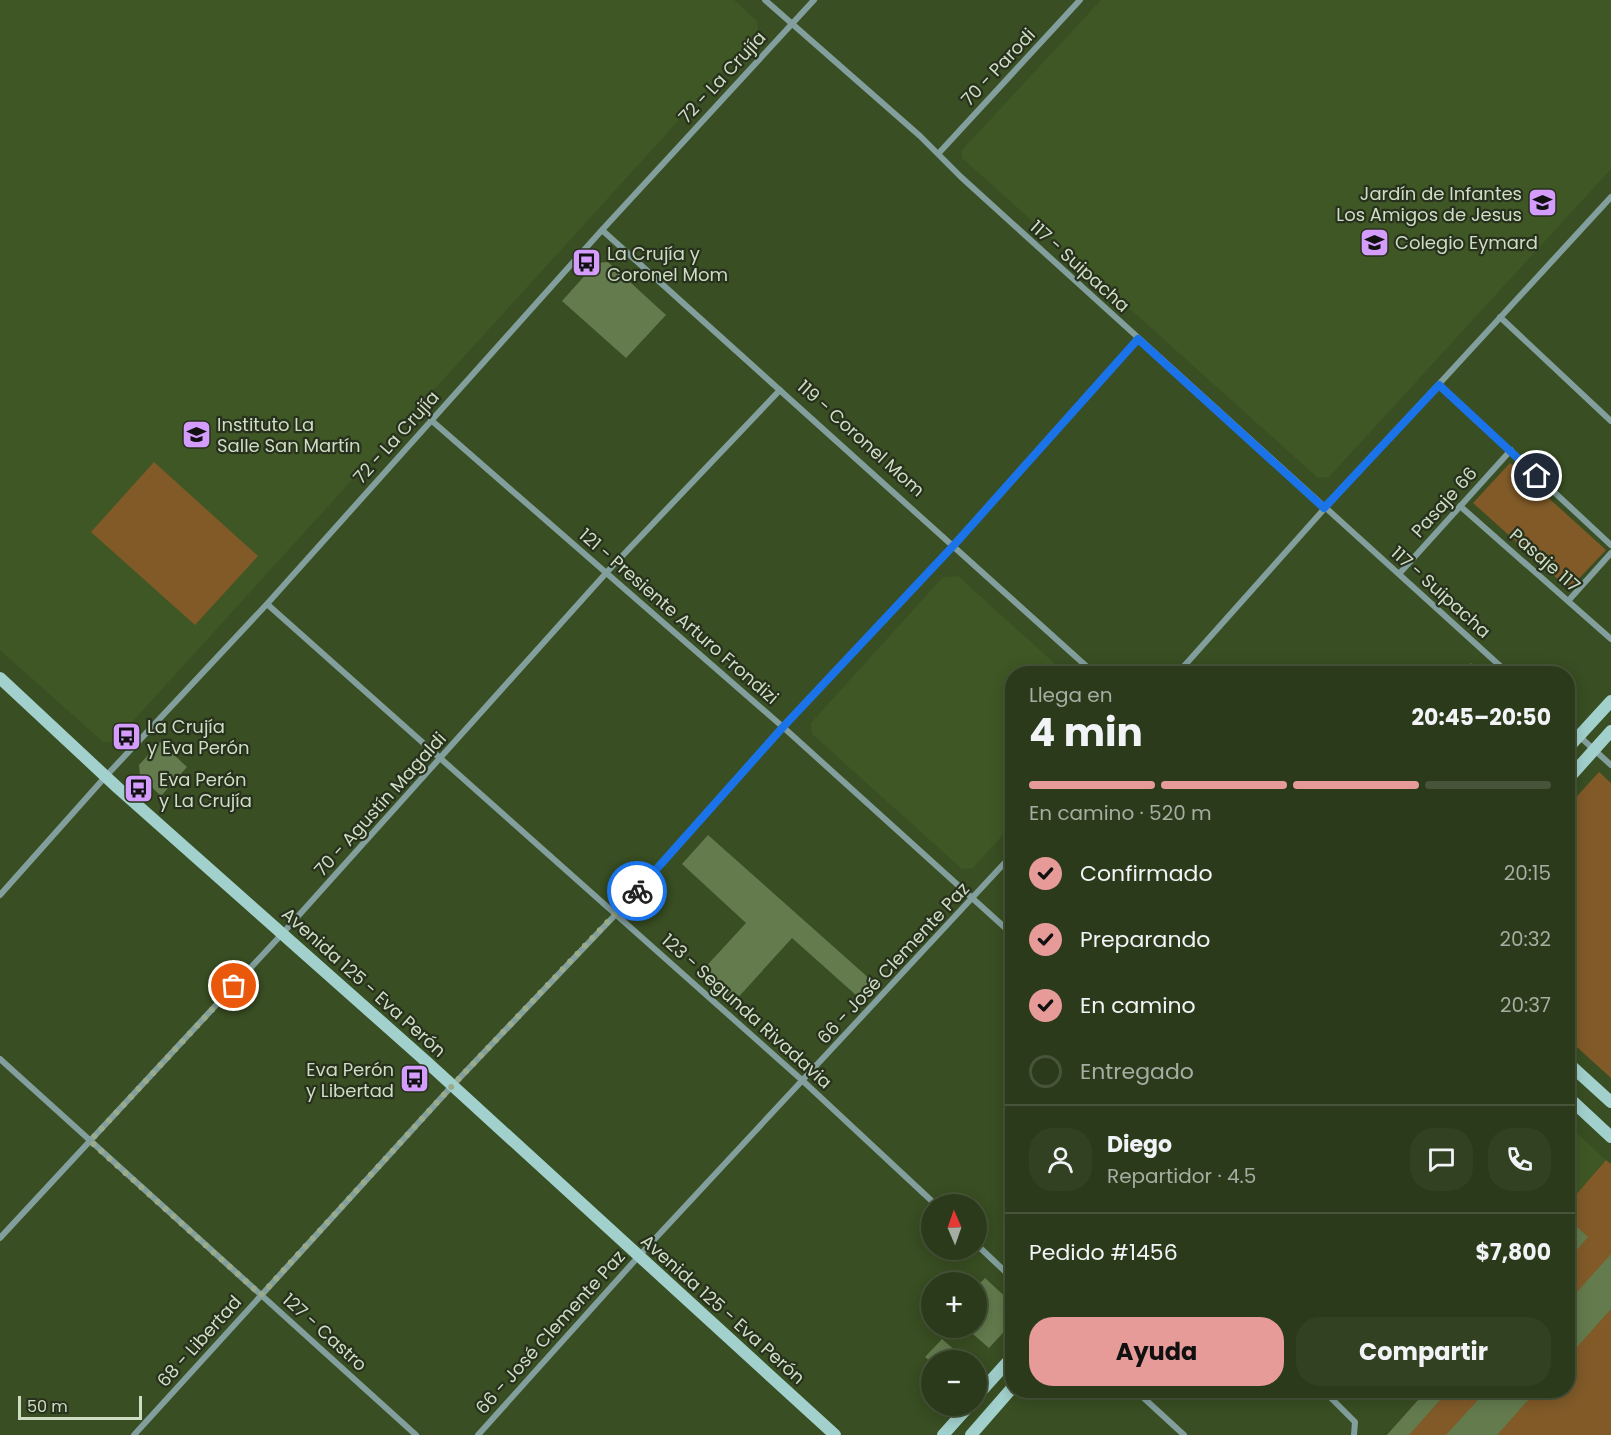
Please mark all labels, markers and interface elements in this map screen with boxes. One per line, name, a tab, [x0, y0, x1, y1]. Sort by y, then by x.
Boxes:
street label: 70 - Parodi	[955, 23, 1041, 111]
street label: 72 - La Crujía	[673, 25, 771, 129]
place label: Jardín de Infantes Los Amigos de Jesus	[1336, 181, 1522, 227]
school or university icon: Jardín de Infantes Los Amigos de Jesus	[1527, 187, 1559, 219]
street label: 117 - Suipacha	[1025, 214, 1135, 318]
school or university icon: Colegio Eymard	[1358, 226, 1390, 258]
place label: Colegio Eymard	[1395, 230, 1538, 255]
place label: La Crujía y Coronel Mom	[607, 241, 728, 287]
bus stop icon: La Crujía y Coronel Mom	[570, 247, 602, 279]
street label: 119 - Coronel Mom	[792, 374, 930, 502]
street label: 72 - La Crujía	[347, 385, 445, 489]
place label: Instituto La Salle San Martín	[217, 412, 361, 458]
school or university icon: Instituto La Salle San Martín	[180, 418, 212, 450]
pin	[1511, 450, 1562, 501]
icon: home	[1520, 459, 1553, 492]
street label: Pasaje 66	[1405, 461, 1483, 543]
street label: 121 - Presiente Arturo Frondizi	[574, 522, 784, 710]
street label: Pasaje 117	[1504, 522, 1586, 598]
street label: 117 - Suipacha	[1386, 540, 1496, 644]
text: Llega en	[1029, 681, 1113, 709]
text: 20:45–20:50	[1412, 702, 1551, 733]
text: 4 min	[1029, 705, 1143, 760]
place label: La Crujía y Eva Perón	[147, 714, 250, 760]
bus stop icon: La Crujía y Eva Perón	[110, 720, 142, 752]
street label: 70 - Agustín Magaldi	[308, 726, 452, 882]
place label: Eva Perón y La Crujía	[159, 767, 252, 813]
bus stop icon: Eva Perón y La Crujía	[122, 773, 154, 805]
text: En camino · 520 m	[1029, 799, 1212, 827]
icon: check	[1029, 857, 1062, 890]
text: Confirmado	[1080, 858, 1213, 889]
text: 20:15	[1504, 859, 1551, 887]
courier	[607, 861, 667, 921]
icon: bike	[621, 875, 654, 908]
street label: 66 - José Clemente Paz	[811, 877, 975, 1049]
street label: Avenida 125 - Eva Perón	[276, 901, 452, 1063]
icon: check	[1029, 923, 1062, 956]
text: Preparando	[1080, 924, 1210, 955]
text: 20:32	[1499, 925, 1551, 953]
street label: 123 - Segunda Rivadavia	[657, 928, 837, 1094]
pin	[208, 960, 259, 1011]
icon: bag	[217, 969, 250, 1002]
icon: check	[1029, 989, 1062, 1022]
text: En camino	[1080, 990, 1196, 1021]
text: 20:37	[1500, 991, 1551, 1019]
text: Entregado	[1080, 1056, 1194, 1087]
place label: Eva Perón y Libertad	[306, 1057, 394, 1103]
bus stop icon: Eva Perón y Libertad	[399, 1063, 431, 1095]
button: person	[1029, 1128, 1092, 1191]
button: chat	[1410, 1128, 1473, 1191]
button: phone	[1488, 1128, 1551, 1191]
text: Diego	[1107, 1129, 1172, 1160]
text: Repartidor · 4.5	[1107, 1162, 1256, 1190]
north arrow	[921, 1194, 987, 1260]
map controls	[921, 1194, 987, 1416]
street label: Avenida 125 - Eva Perón	[635, 1228, 811, 1390]
text: Pedido #1456	[1029, 1237, 1178, 1268]
text: $7,800	[1475, 1237, 1551, 1268]
street label: 66 - José Clemente Paz	[470, 1245, 630, 1419]
button: +	[921, 1272, 987, 1338]
street label: 127 - Castro	[277, 1287, 373, 1377]
street label: 68 - Libertad	[151, 1290, 247, 1392]
button: Ayuda	[1029, 1317, 1284, 1386]
button: Compartir	[1296, 1317, 1551, 1386]
button: −	[921, 1350, 987, 1416]
scale bar	[18, 1393, 142, 1420]
text: 50 m	[27, 1395, 68, 1418]

